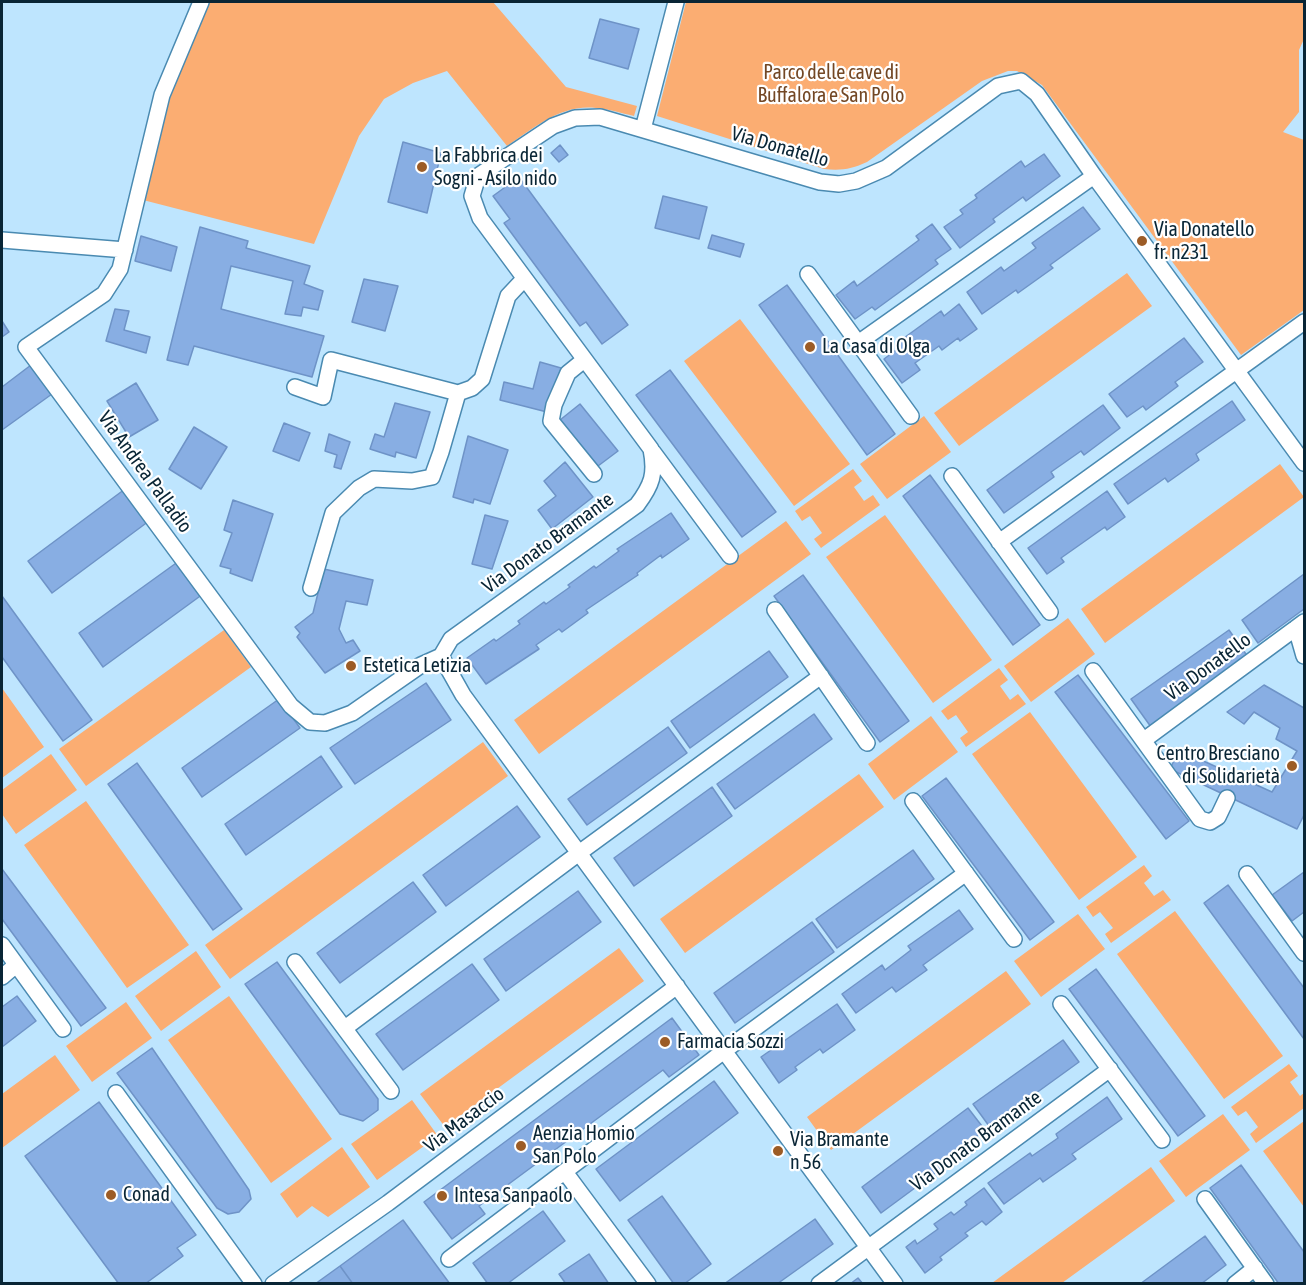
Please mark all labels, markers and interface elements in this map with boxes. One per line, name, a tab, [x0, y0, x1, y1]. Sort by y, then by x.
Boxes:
park label: Parco delle cave di Buffalora e San Polo	[758, 61, 904, 108]
street label: Via Donatello	[728, 122, 832, 172]
place label: La Fabbrica dei Sogni - Asilo nido	[434, 144, 557, 191]
marker: La Fabbrica dei Sogni - Asilo nido	[415, 160, 429, 174]
place label: Via Donatello fr. n231	[1154, 218, 1254, 265]
marker: Via Donatello fr. n231	[1135, 234, 1149, 248]
place label: La Casa di Olga	[822, 335, 930, 359]
marker: La Casa di Olga	[803, 340, 817, 354]
street label: Via Andrea Palladio	[93, 406, 197, 538]
street label: Via Donato Bramante	[478, 487, 618, 599]
street label: Via Donatello	[1160, 628, 1256, 706]
place label: Estetica Letizia	[363, 654, 471, 678]
marker: Estetica Letizia	[344, 659, 358, 673]
place label: Centro Bresciano di Solidarietà	[1157, 742, 1280, 789]
marker: Centro Bresciano di Solidarietà	[1285, 759, 1299, 773]
place label: Farmacia Sozzi	[677, 1030, 784, 1054]
marker: Farmacia Sozzi	[658, 1035, 672, 1049]
street label: Via Masaccio	[419, 1082, 509, 1158]
street label: Via Donato Bramante	[906, 1085, 1046, 1197]
place label: Aenzia Homio San Polo	[533, 1122, 635, 1169]
place label: Via Bramante n 56	[790, 1128, 889, 1175]
marker: Aenzia Homio San Polo	[514, 1139, 528, 1153]
marker: Via Bramante n 56	[771, 1144, 785, 1158]
place label: Conad	[123, 1183, 170, 1207]
place label: Intesa Sanpaolo	[454, 1184, 573, 1208]
marker: Conad	[104, 1188, 118, 1202]
marker: Intesa Sanpaolo	[435, 1189, 449, 1203]

